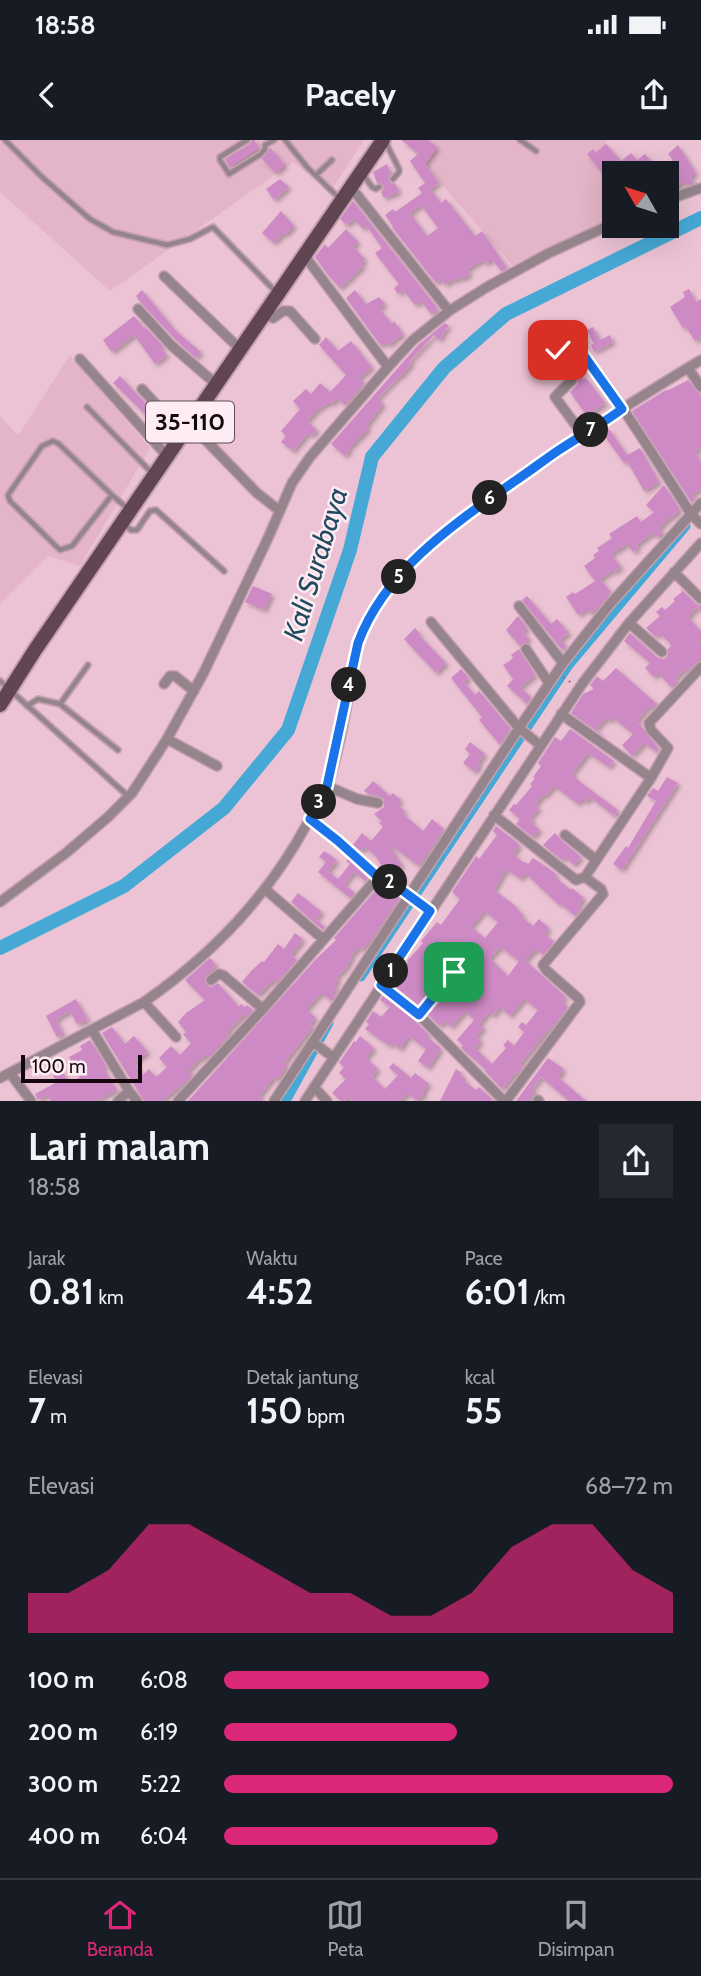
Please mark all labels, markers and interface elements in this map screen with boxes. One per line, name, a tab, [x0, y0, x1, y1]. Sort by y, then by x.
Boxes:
text: 18:58	[35, 9, 96, 41]
text: Pacely	[305, 75, 396, 114]
icon: back	[28, 76, 66, 114]
icon: share	[635, 76, 673, 114]
north arrow	[602, 161, 679, 238]
map controls	[602, 161, 679, 238]
pin	[528, 320, 588, 380]
icon: check	[539, 331, 577, 369]
road number: 35-110	[146, 402, 234, 442]
pin: 7	[574, 412, 608, 448]
text: 7	[586, 418, 595, 441]
pin: 6	[472, 480, 508, 516]
water label: Kali Surabaya	[276, 483, 354, 645]
text: 6	[484, 486, 495, 509]
pin: 5	[382, 560, 416, 594]
text: 5	[393, 565, 404, 588]
pin: 4	[332, 668, 366, 702]
text: 4	[343, 673, 354, 696]
pin: 3	[302, 784, 336, 820]
text: 3	[313, 790, 324, 813]
pin: 2	[372, 864, 408, 900]
text: 2	[384, 870, 395, 893]
pin	[424, 942, 484, 1002]
icon: arrive	[435, 953, 473, 991]
pin: 1	[374, 954, 408, 988]
text: 1	[387, 959, 394, 982]
scale bar	[21, 1052, 142, 1084]
text: 100 m	[32, 1055, 86, 1078]
text: Lari malam	[28, 1123, 210, 1170]
button: share	[599, 1124, 673, 1198]
text: 18:58	[28, 1173, 81, 1201]
text: Jarak	[28, 1247, 65, 1270]
text: Waktu	[246, 1247, 298, 1270]
text: Pace	[465, 1247, 503, 1270]
text: 0.81	[28, 1270, 94, 1313]
text: 4:52	[246, 1270, 313, 1313]
text: 6:01	[465, 1270, 530, 1313]
text: km	[94, 1286, 124, 1309]
text: /km	[530, 1286, 565, 1309]
text: Elevasi	[28, 1366, 83, 1389]
text: Detak jantung	[246, 1366, 358, 1389]
text: kcal	[465, 1366, 495, 1389]
text: 7	[28, 1389, 46, 1432]
text: 150	[246, 1389, 303, 1432]
text: 55	[465, 1389, 502, 1432]
text: m	[46, 1405, 67, 1428]
text: bpm	[303, 1405, 345, 1428]
text: Elevasi	[28, 1472, 94, 1500]
text: 68–72 m	[585, 1472, 673, 1500]
text: 100 m	[28, 1666, 94, 1694]
text: 6:08	[140, 1666, 188, 1694]
text: 200 m	[28, 1718, 98, 1746]
text: 6:19	[140, 1718, 178, 1746]
text: 300 m	[28, 1770, 98, 1798]
text: 5:22	[140, 1770, 181, 1798]
text: 400 m	[28, 1822, 100, 1850]
text: 6:04	[140, 1822, 187, 1850]
tab: Beranda	[87, 1896, 153, 1961]
tab: Peta	[326, 1896, 364, 1961]
tab: Disimpan	[538, 1896, 614, 1961]

